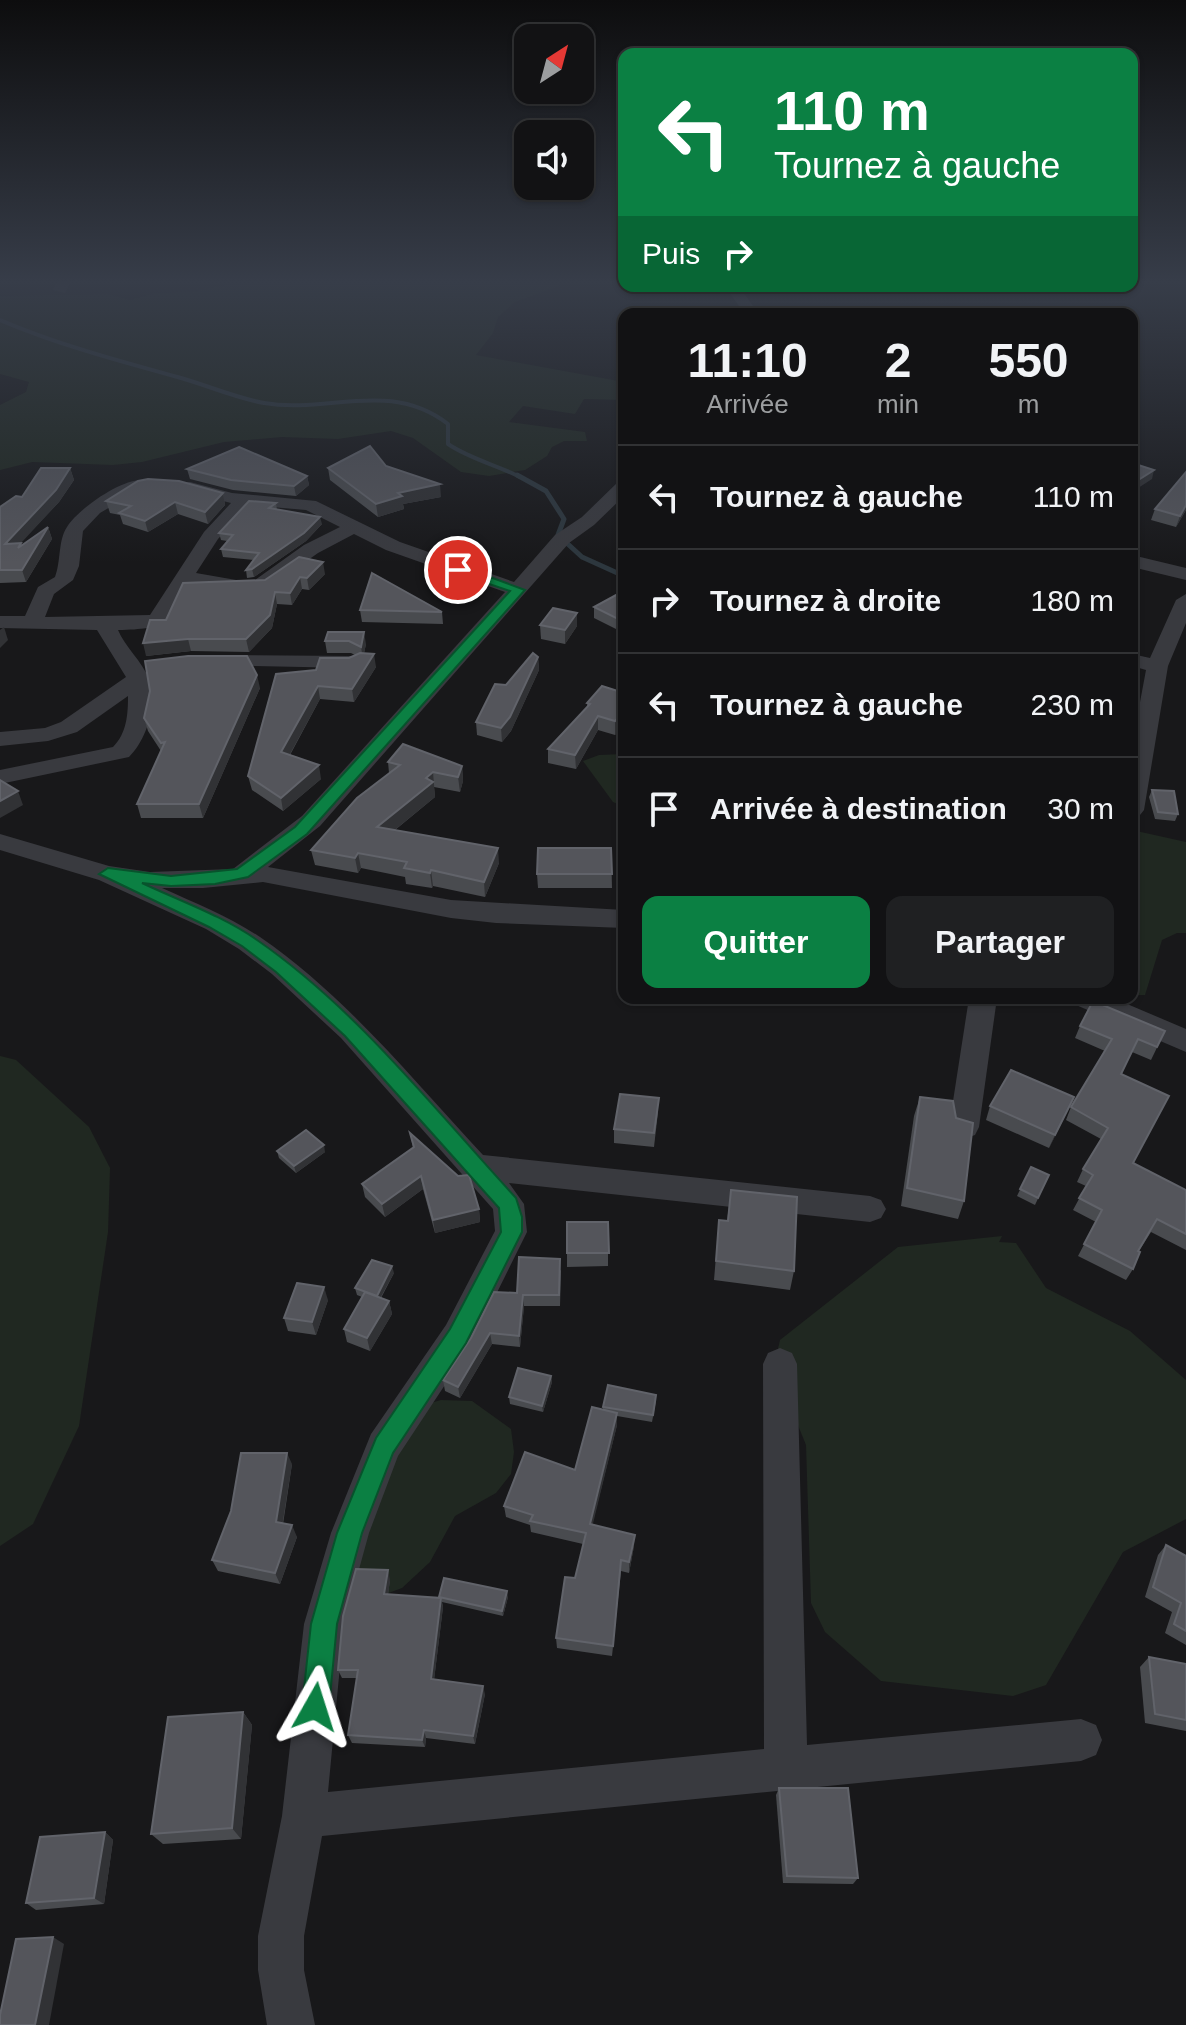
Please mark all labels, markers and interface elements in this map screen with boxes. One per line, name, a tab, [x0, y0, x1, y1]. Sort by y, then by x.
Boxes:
north arrow	[514, 24, 594, 104]
map controls	[514, 24, 594, 200]
text: 110 m	[774, 79, 930, 142]
icon: left	[642, 80, 746, 184]
button: sound	[514, 120, 594, 200]
text: Tournez à gauche	[774, 145, 1060, 186]
icon: right	[716, 232, 760, 276]
text: Puis	[642, 237, 700, 270]
text: 11:10	[687, 334, 808, 387]
text: 2	[885, 334, 911, 387]
text: 550	[988, 334, 1069, 387]
text: Arrivée	[706, 389, 789, 419]
text: min	[877, 389, 919, 419]
text: m	[1018, 389, 1039, 419]
icon: left	[642, 475, 686, 519]
text: Tournez à gauche	[710, 480, 963, 513]
text: 110 m	[1033, 480, 1114, 513]
pin	[424, 536, 492, 604]
icon: arrive	[436, 548, 480, 592]
icon: right	[642, 579, 686, 623]
text: Tournez à droite	[710, 584, 941, 617]
text: 180 m	[1031, 584, 1114, 617]
icon: left	[642, 683, 686, 727]
text: Tournez à gauche	[710, 688, 963, 721]
text: 230 m	[1031, 688, 1114, 721]
icon: arrive	[642, 787, 686, 831]
text: Arrivée à destination	[710, 792, 1007, 825]
text: 30 m	[1047, 792, 1114, 825]
button: Quitter	[642, 896, 870, 988]
button: Partager	[886, 896, 1114, 988]
position arrow	[273, 1665, 357, 1749]

